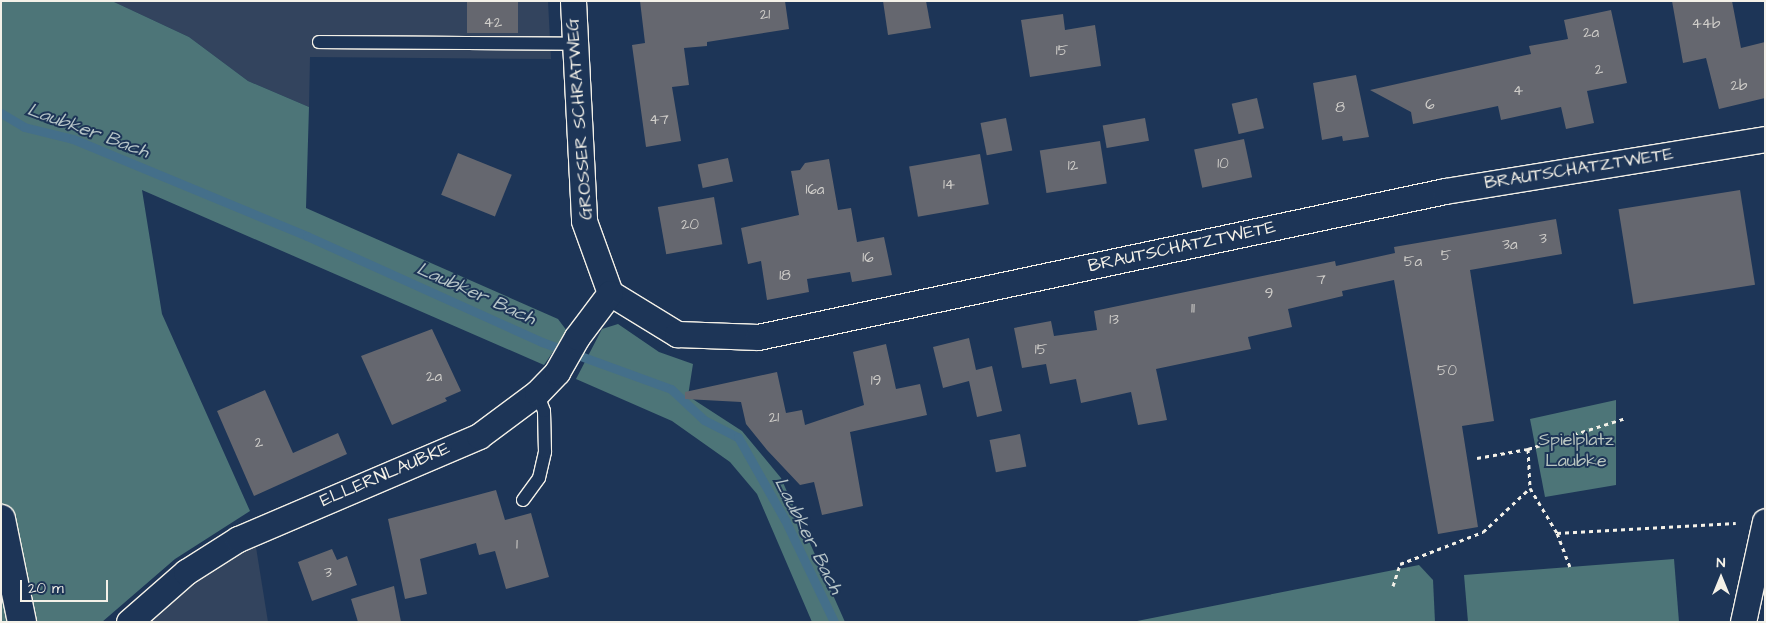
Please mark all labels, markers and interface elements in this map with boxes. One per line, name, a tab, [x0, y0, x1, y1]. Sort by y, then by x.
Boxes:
house number: 21	[760, 6, 770, 24]
house number: 42	[484, 14, 502, 32]
house number: 44b	[1692, 15, 1720, 33]
street label: GROSSER SCHRATWEG	[562, 17, 598, 221]
house number: 2a	[1583, 24, 1599, 42]
house number: 15	[1056, 42, 1068, 60]
house number: 2	[1595, 61, 1603, 79]
house number: 2b	[1730, 77, 1748, 95]
house number: 4	[1513, 82, 1523, 100]
house number: 6	[1425, 96, 1435, 114]
water label: Laubker Bach	[24, 98, 152, 164]
house number: 8	[1335, 99, 1345, 117]
house number: 47	[649, 111, 669, 129]
street label: BRAUTSCHATZTWETE	[1483, 143, 1675, 195]
house number: 10	[1217, 155, 1229, 173]
house number: 12	[1068, 157, 1078, 175]
house number: 14	[943, 176, 955, 194]
house number: 16a	[806, 181, 824, 199]
house number: 20	[681, 216, 699, 234]
street label: BRAUTSCHATZTWETE	[1086, 217, 1278, 277]
house number: 3	[1539, 230, 1547, 248]
house number: 3a	[1502, 236, 1518, 254]
house number: 5	[1441, 247, 1451, 265]
house number: 16	[862, 249, 874, 267]
house number: 5a	[1404, 253, 1422, 271]
water label: Laubker Bach	[413, 258, 539, 330]
house number: 18	[779, 267, 791, 285]
house number: 7	[1316, 271, 1326, 289]
house number: 9	[1265, 285, 1273, 303]
house number: 11	[1191, 300, 1195, 318]
house number: 13	[1109, 311, 1119, 329]
house number: 15	[1035, 341, 1047, 359]
house number: 50	[1437, 362, 1457, 380]
house number: 2a	[426, 368, 442, 386]
house number: 19	[871, 372, 881, 390]
house number: 21	[769, 409, 779, 427]
park label: Spielplatz Laubke	[1538, 430, 1614, 472]
house number: 2	[255, 434, 263, 452]
street label: ELLERNLAUBKE	[317, 438, 453, 512]
water label: Laubker Bach	[769, 474, 847, 598]
house number: 1	[516, 536, 518, 554]
north arrow	[1696, 553, 1746, 603]
text: N	[1717, 553, 1725, 573]
house number: 3	[324, 564, 332, 582]
scale bar	[22, 570, 110, 602]
text: 20 m	[28, 578, 64, 599]

